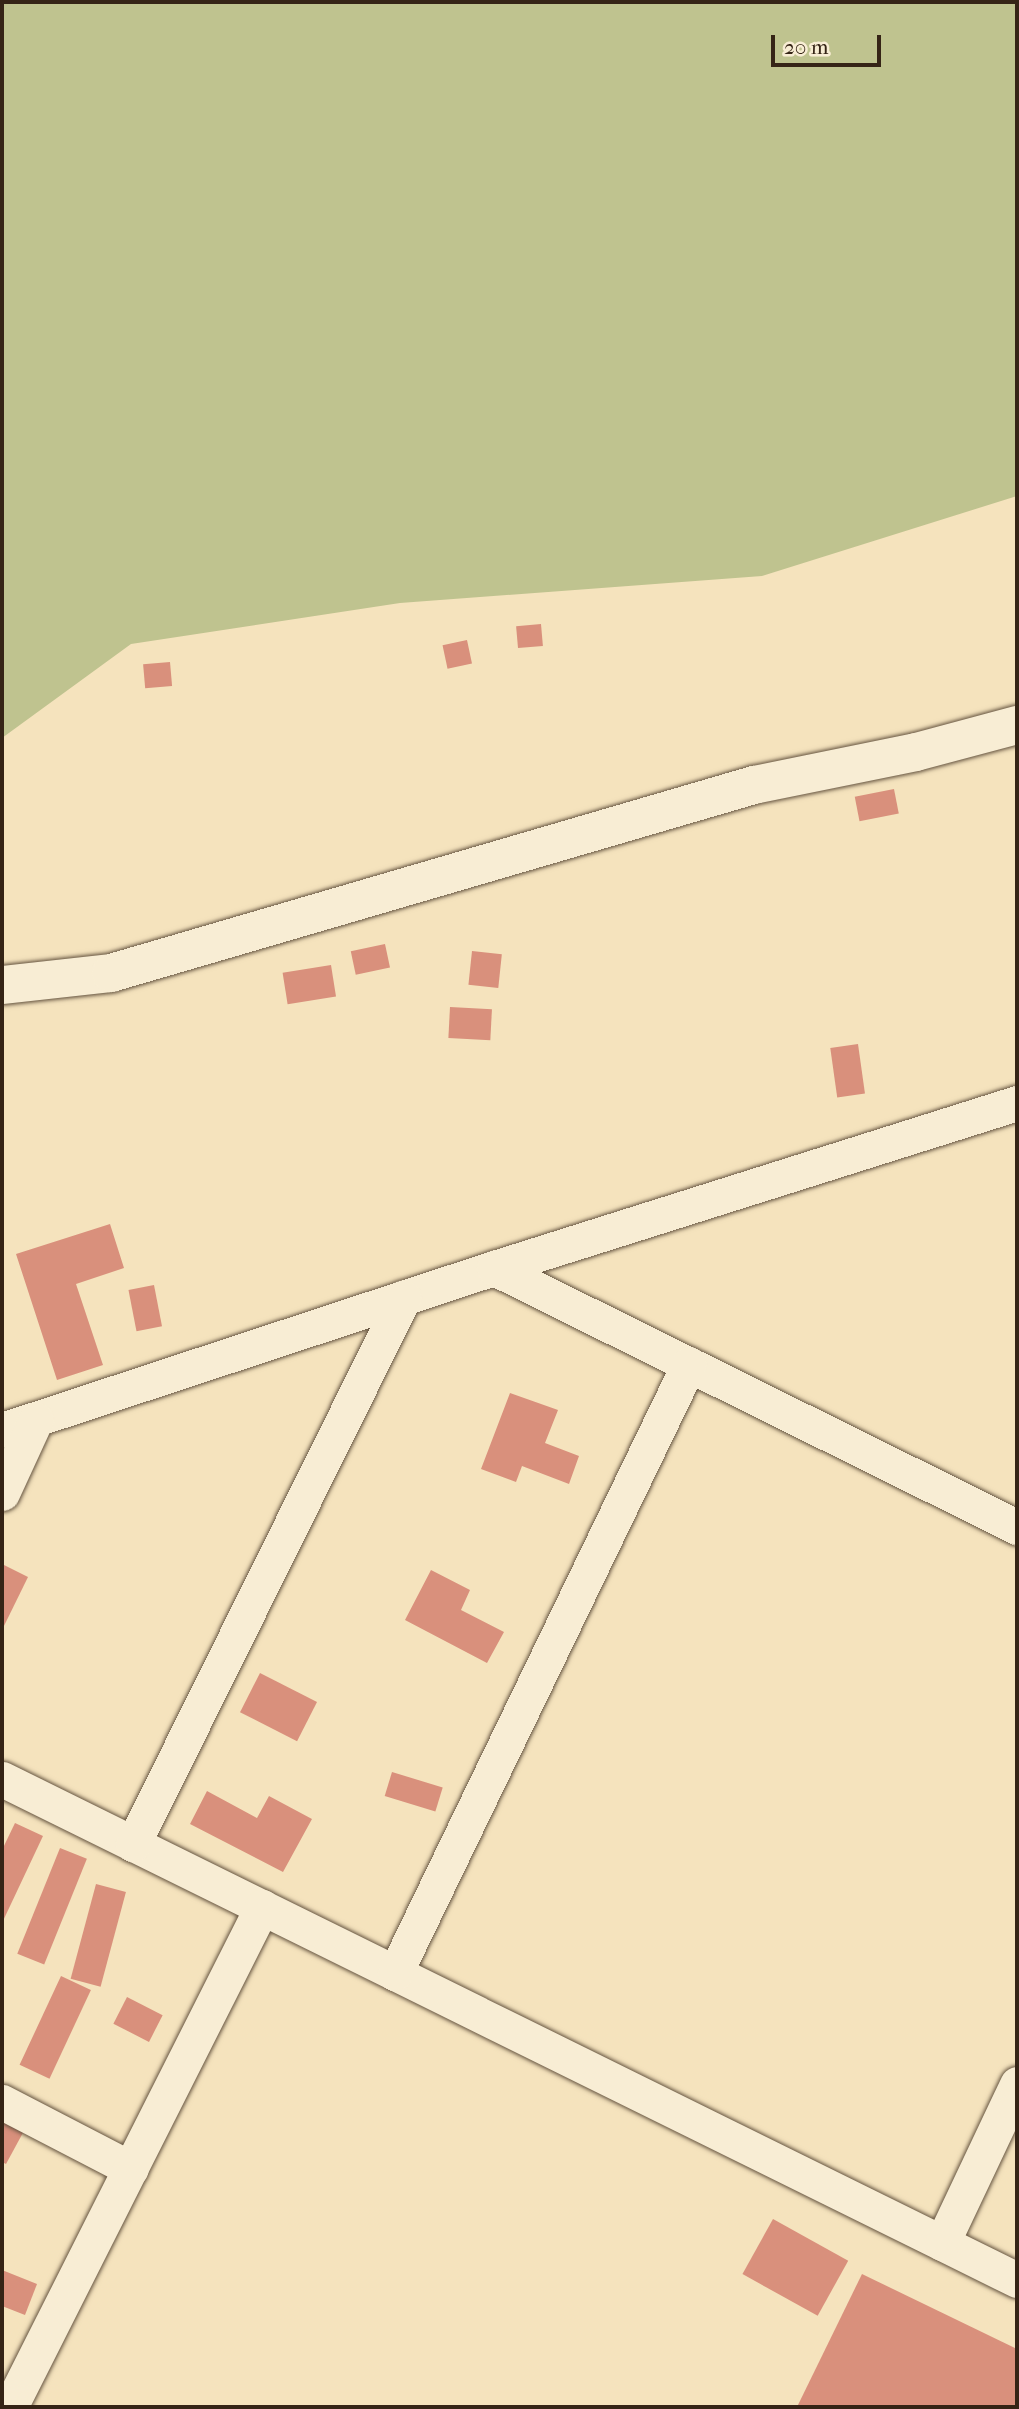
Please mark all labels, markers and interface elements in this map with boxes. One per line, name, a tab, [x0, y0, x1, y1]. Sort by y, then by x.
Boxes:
scale bar	[774, 21, 884, 65]
text: 20 m	[784, 35, 828, 59]

